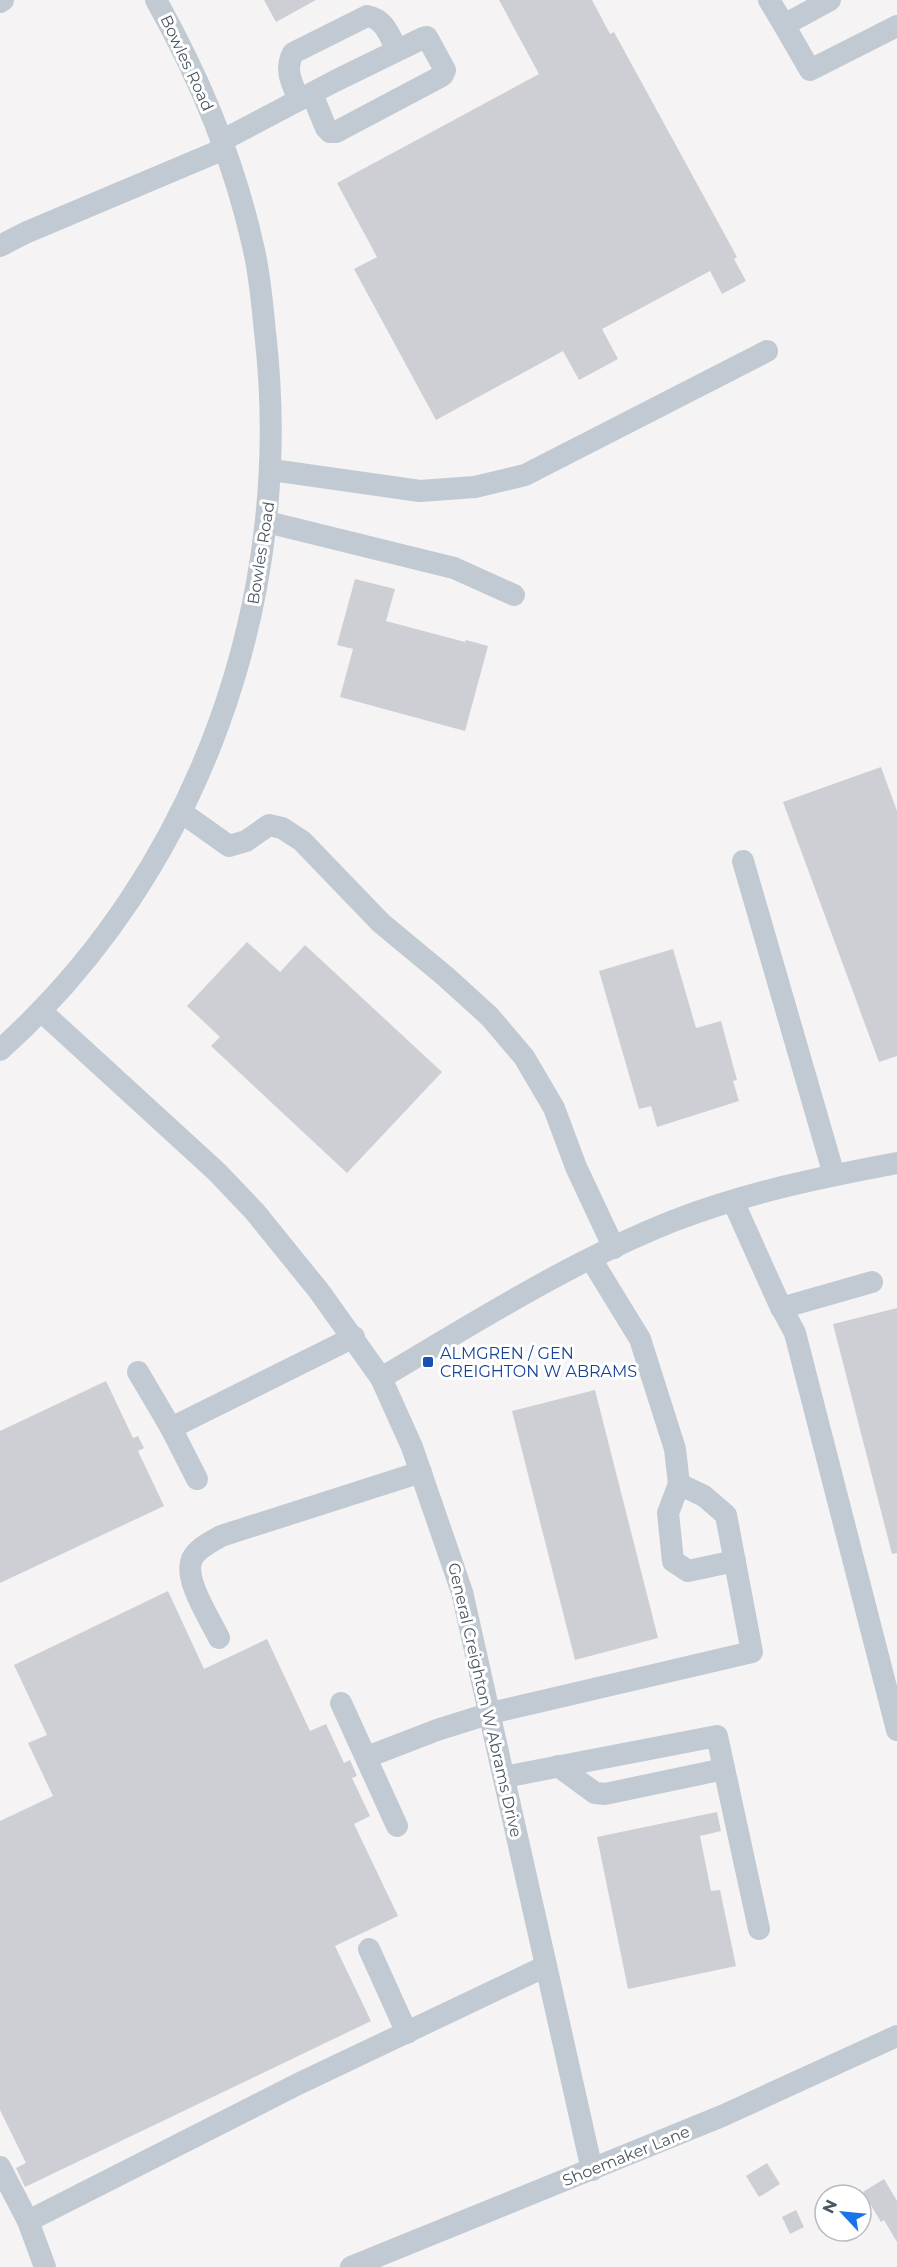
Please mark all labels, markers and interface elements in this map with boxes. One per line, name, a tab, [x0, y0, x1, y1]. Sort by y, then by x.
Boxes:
street label: Bowles Road	[156, 12, 218, 114]
street label: Bowles Road	[244, 500, 278, 606]
place label: ALMGREN / GEN CREIGHTON W ABRAMS	[440, 1344, 637, 1381]
marker: ALMGREN / GEN CREIGHTON W ABRAMS	[421, 1355, 435, 1369]
street label: General Creighton W Abrams Drive	[444, 1561, 526, 1839]
street label: Shoemaker Lane	[560, 2122, 692, 2190]
north arrow	[813, 2183, 873, 2243]
text: N	[819, 2197, 841, 2217]

